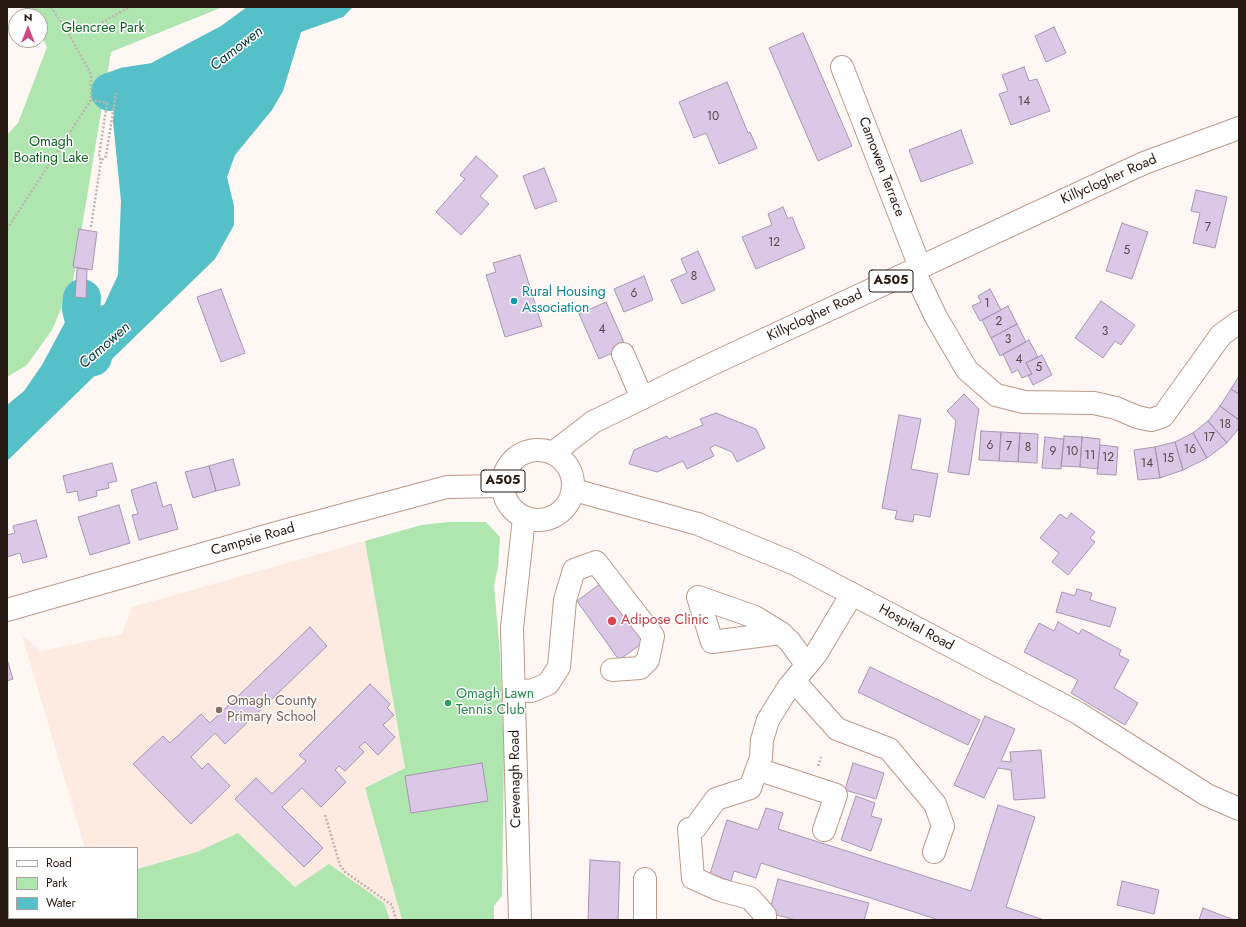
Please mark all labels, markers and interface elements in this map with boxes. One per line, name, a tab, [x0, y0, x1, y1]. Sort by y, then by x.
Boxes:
north arrow	[8, 8, 48, 48]
text: N	[24, 9, 32, 25]
park label: Glencree Park	[61, 21, 145, 37]
water label: Camowen	[207, 23, 267, 75]
house number: 14	[1018, 95, 1030, 109]
house number: 10	[707, 110, 719, 124]
street label: Camowen Terrace	[854, 115, 908, 219]
park label: Omagh Boating Lake	[14, 135, 88, 168]
street label: Killyclogher Road	[1058, 151, 1160, 209]
house number: 7	[1205, 221, 1211, 235]
house number: 12	[768, 236, 780, 250]
house number: 5	[1124, 244, 1130, 258]
house number: 8	[691, 270, 697, 284]
road number: A505	[869, 270, 913, 292]
place label: Rural Housing Association	[522, 285, 606, 318]
house number: 6	[631, 287, 637, 301]
street label: Killyclogher Road	[765, 287, 865, 345]
marker: Rural Housing Association	[509, 296, 519, 306]
house number: 1	[984, 297, 990, 311]
house number: 2	[996, 315, 1002, 329]
water label: Camowen	[76, 319, 134, 373]
house number: 4	[599, 323, 605, 337]
house number: 3	[1102, 325, 1108, 339]
house number: 3	[1005, 333, 1011, 347]
house number: 4	[1016, 353, 1022, 367]
house number: 5	[1036, 361, 1042, 375]
house number: 18	[1219, 418, 1231, 432]
house number: 17	[1203, 431, 1215, 445]
house number: 6	[987, 439, 993, 453]
house number: 7	[1006, 440, 1012, 454]
house number: 8	[1025, 441, 1031, 455]
house number: 16	[1184, 443, 1196, 457]
house number: 9	[1050, 445, 1056, 459]
house number: 10	[1066, 445, 1078, 459]
house number: 11	[1085, 449, 1095, 463]
house number: 12	[1102, 451, 1114, 465]
house number: 15	[1162, 452, 1174, 466]
house number: 14	[1141, 457, 1153, 471]
road number: A505	[481, 470, 525, 492]
street label: Campsie Road	[209, 520, 297, 560]
street label: Hospital Road	[876, 601, 956, 655]
place label: Adipose Clinic	[621, 613, 709, 629]
marker: Adipose Clinic	[606, 615, 618, 627]
place label: Omagh Lawn Tennis Club	[456, 687, 534, 720]
place label: Omagh County Primary School	[227, 694, 317, 726]
marker: Omagh Lawn Tennis Club	[443, 698, 453, 708]
marker: Omagh County Primary School	[214, 705, 224, 715]
street label: Crevenagh Road	[507, 730, 525, 828]
legend	[8, 847, 138, 919]
text: Road	[46, 854, 72, 872]
text: Park	[46, 874, 67, 892]
text: Water	[46, 894, 76, 912]

